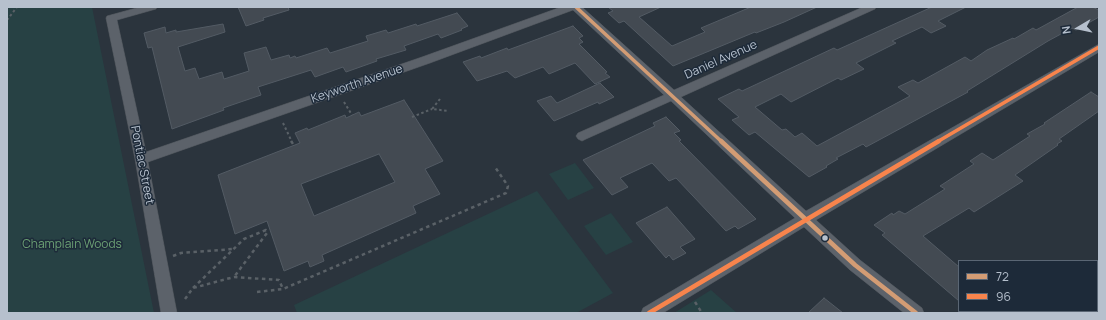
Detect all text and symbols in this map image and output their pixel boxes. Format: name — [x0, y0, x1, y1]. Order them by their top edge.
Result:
north arrow — [1058, 8, 1098, 48]
text: N — [1058, 25, 1074, 35]
street label: Daniel Avenue — [682, 38, 760, 82]
street label: Keyworth Avenue — [309, 62, 405, 106]
street label: Pontiac Street — [127, 124, 157, 206]
unlabelled marker — [820, 233, 830, 243]
park label: Champlain Woods — [22, 238, 122, 252]
legend — [958, 260, 1098, 312]
text: 72 — [996, 268, 1009, 285]
text: 96 — [996, 288, 1011, 305]

